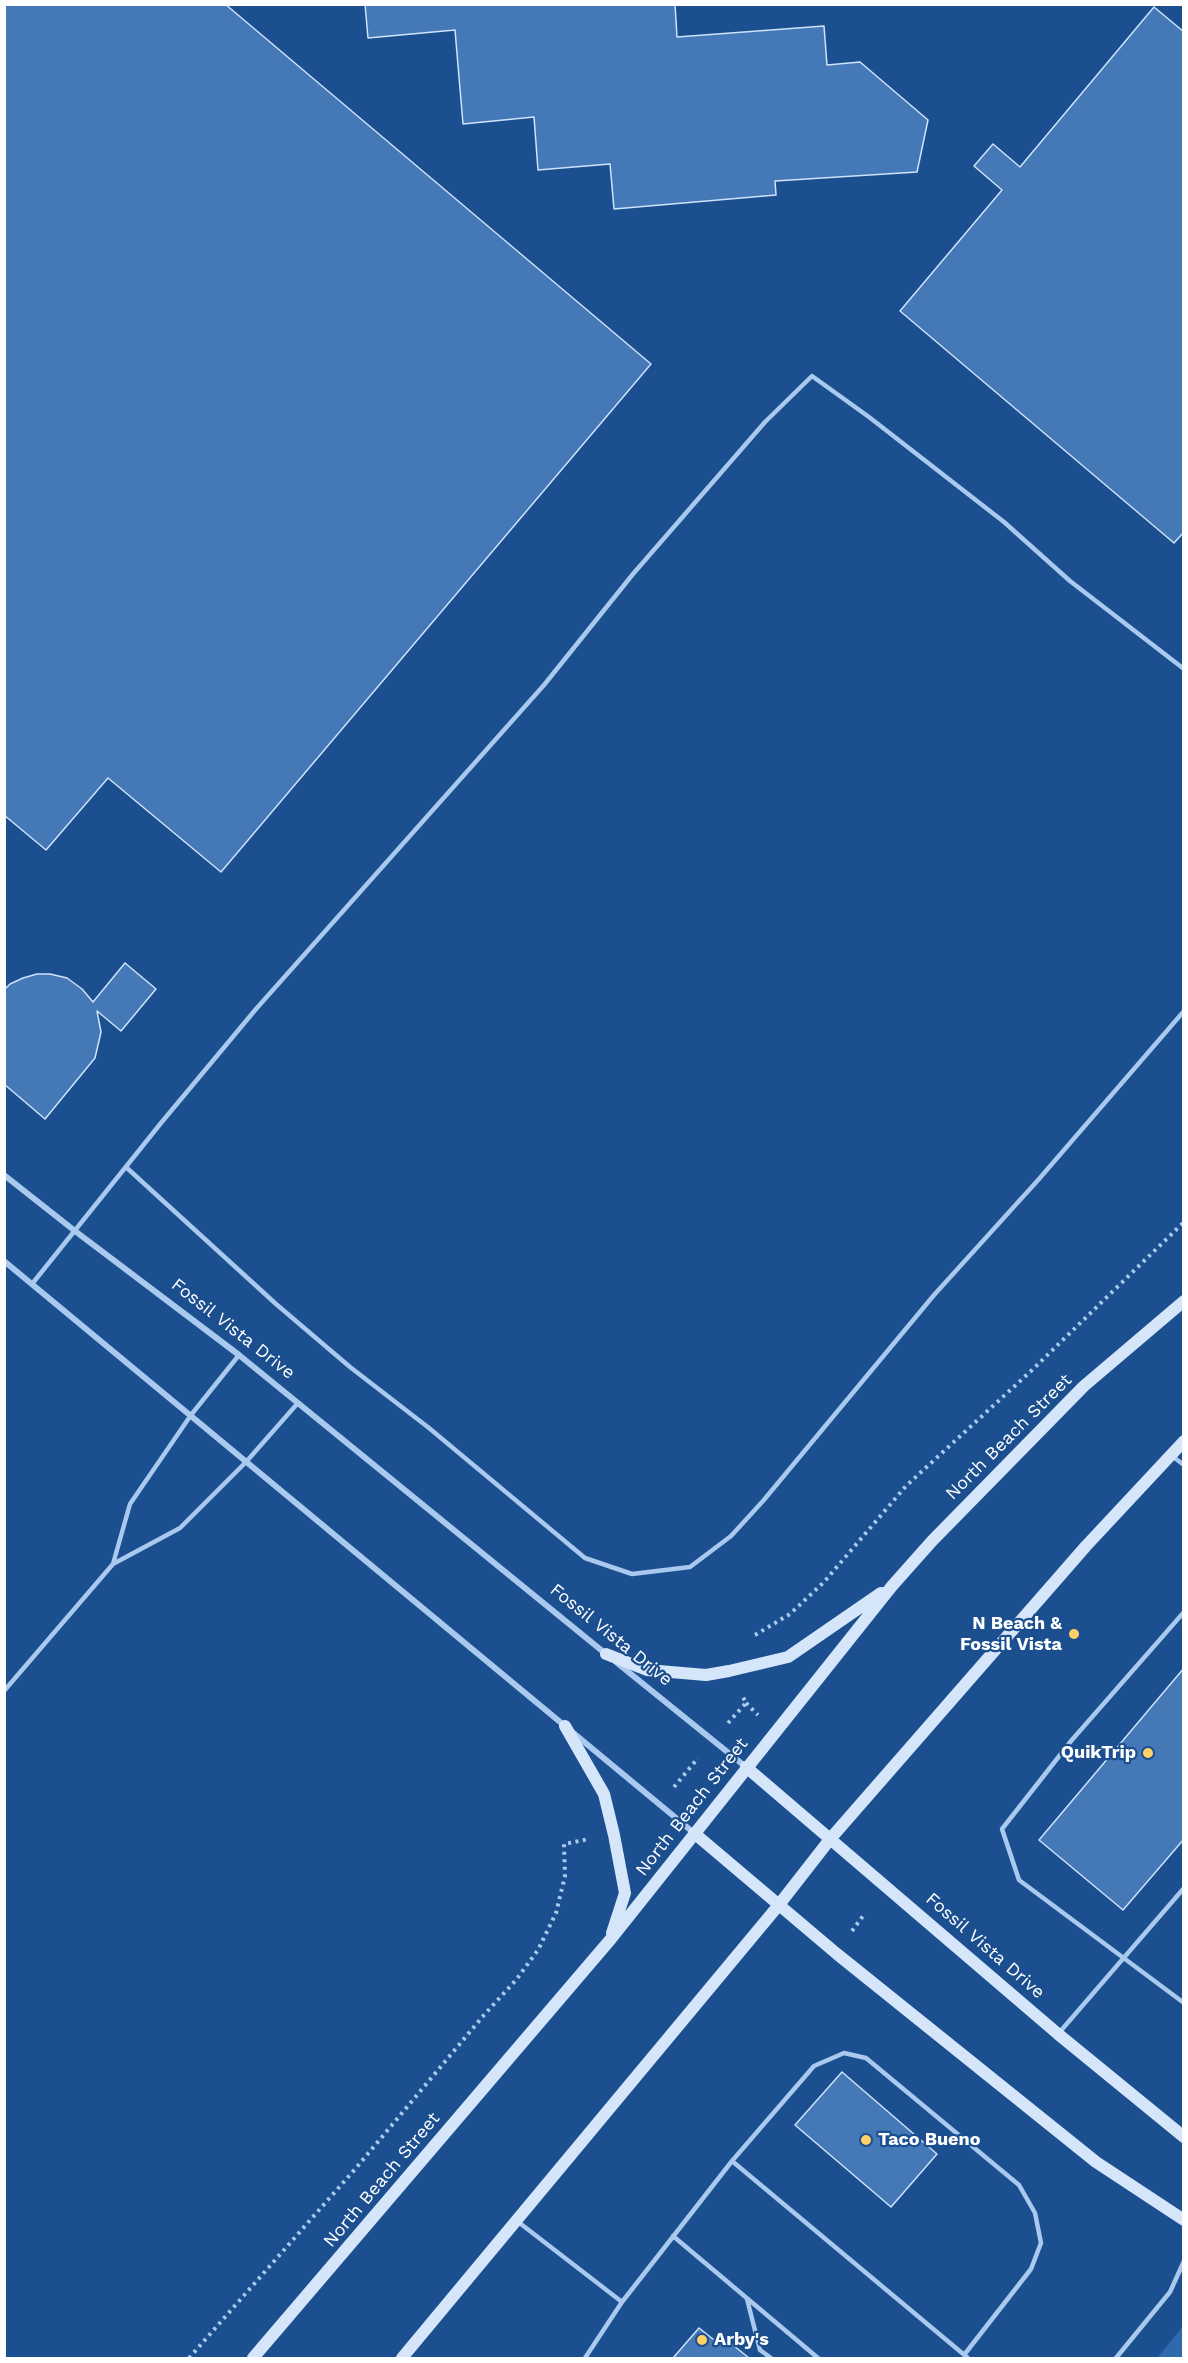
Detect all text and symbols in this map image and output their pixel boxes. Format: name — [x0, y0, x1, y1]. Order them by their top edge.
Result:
street label: Fossil Vista Drive — [167, 1274, 299, 1384]
street label: North Beach Street — [941, 1369, 1077, 1505]
street label: Fossil Vista Drive — [546, 1579, 676, 1691]
place label: N Beach & Fossil Vista — [960, 1613, 1062, 1656]
marker: N Beach & Fossil Vista — [1067, 1627, 1081, 1641]
street label: North Beach Street — [631, 1734, 753, 1880]
place label: QuikTrip — [1061, 1742, 1136, 1764]
marker: QuikTrip — [1141, 1746, 1155, 1760]
street label: Fossil Vista Drive — [921, 1888, 1049, 2004]
street label: North Beach Street — [319, 2108, 445, 2252]
place label: Taco Bueno — [878, 2129, 980, 2151]
marker: Taco Bueno — [859, 2133, 873, 2147]
place label: Arby's — [714, 2329, 769, 2351]
marker: Arby's — [695, 2333, 709, 2347]

